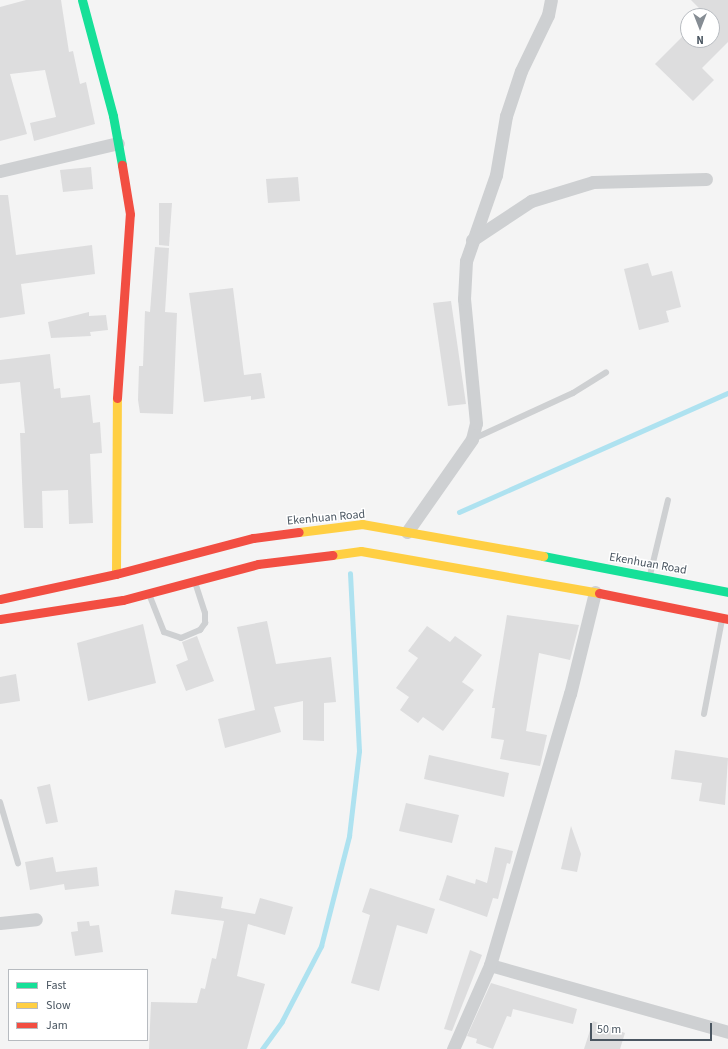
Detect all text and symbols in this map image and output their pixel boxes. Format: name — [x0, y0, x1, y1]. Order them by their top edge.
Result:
north arrow — [680, 8, 720, 48]
text: N — [696, 32, 704, 47]
street label: Ekenhuan Road — [286, 507, 366, 529]
street label: Ekenhuan Road — [608, 550, 688, 578]
legend — [8, 969, 148, 1041]
text: Fast — [46, 977, 66, 994]
text: Slow — [46, 997, 71, 1014]
scale bar — [592, 1015, 714, 1041]
text: Jam — [46, 1017, 68, 1034]
text: 50 m — [597, 1021, 621, 1038]

